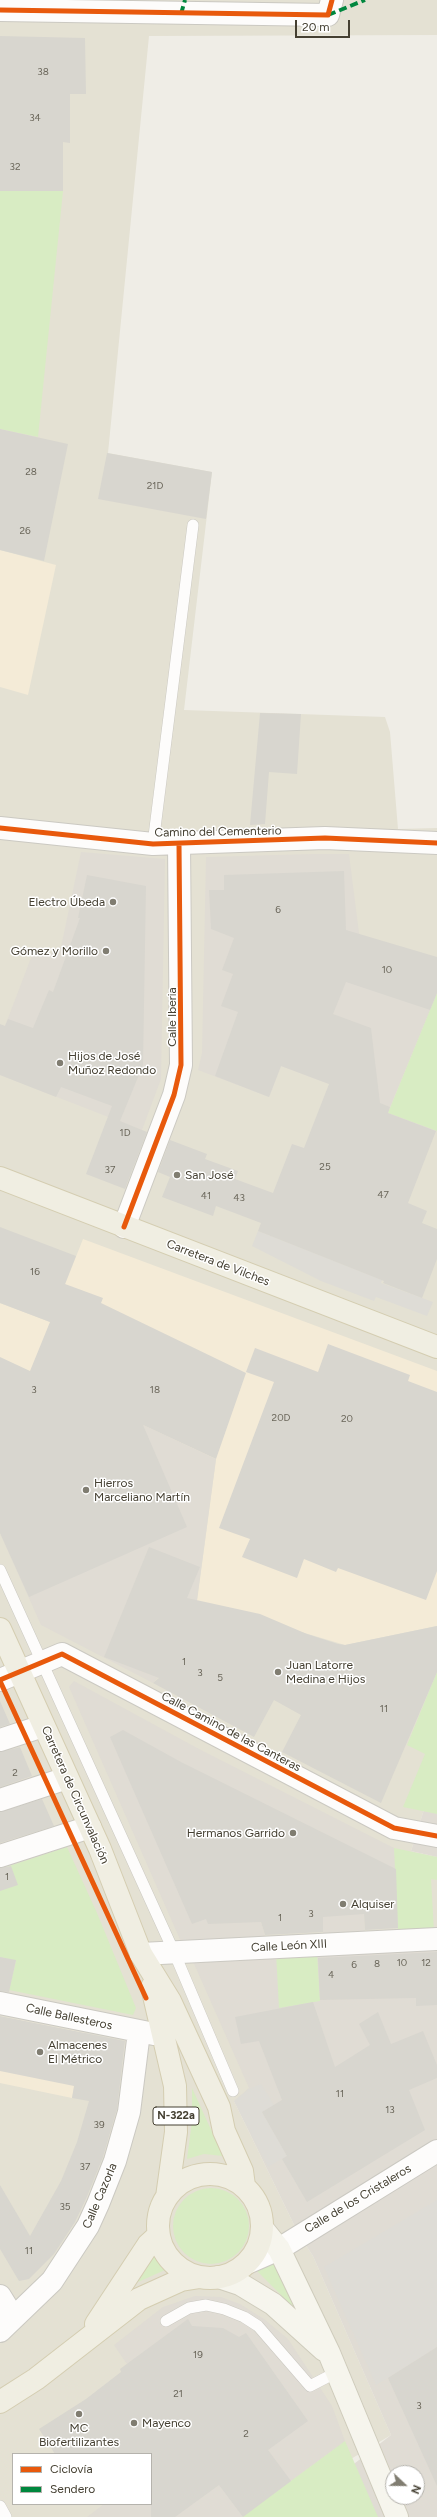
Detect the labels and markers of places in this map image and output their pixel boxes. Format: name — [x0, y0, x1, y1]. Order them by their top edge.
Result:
place label: Electro Úbeda — [28, 895, 105, 909]
marker: Electro Úbeda — [108, 897, 118, 907]
place label: Gómez y Morillo — [11, 944, 98, 958]
marker: Gómez y Morillo — [101, 946, 111, 956]
place label: Hijos de José Muñoz Redondo — [68, 1049, 156, 1077]
marker: Hijos de José Muñoz Redondo — [55, 1058, 65, 1068]
place label: San José — [185, 1168, 233, 1182]
marker: San José — [172, 1170, 182, 1180]
place label: Hierros Marceliano Martín — [94, 1476, 190, 1504]
marker: Hierros Marceliano Martín — [81, 1485, 91, 1495]
place label: Juan Latorre Medina e Hijos — [286, 1658, 365, 1686]
marker: Juan Latorre Medina e Hijos — [273, 1667, 283, 1677]
place label: Hermanos Garrido — [187, 1826, 285, 1840]
marker: Hermanos Garrido — [288, 1828, 298, 1838]
place label: Alquiser — [351, 1897, 394, 1911]
marker: Alquiser — [338, 1899, 348, 1909]
place label: Almacenes El Métrico — [48, 2038, 107, 2066]
marker: Almacenes El Métrico — [35, 2047, 45, 2057]
marker: MC Biofertilizantes — [74, 2409, 84, 2419]
place label: Mayenco — [142, 2416, 191, 2430]
marker: Mayenco — [129, 2418, 139, 2428]
place label: MC Biofertilizantes — [39, 2421, 119, 2449]

